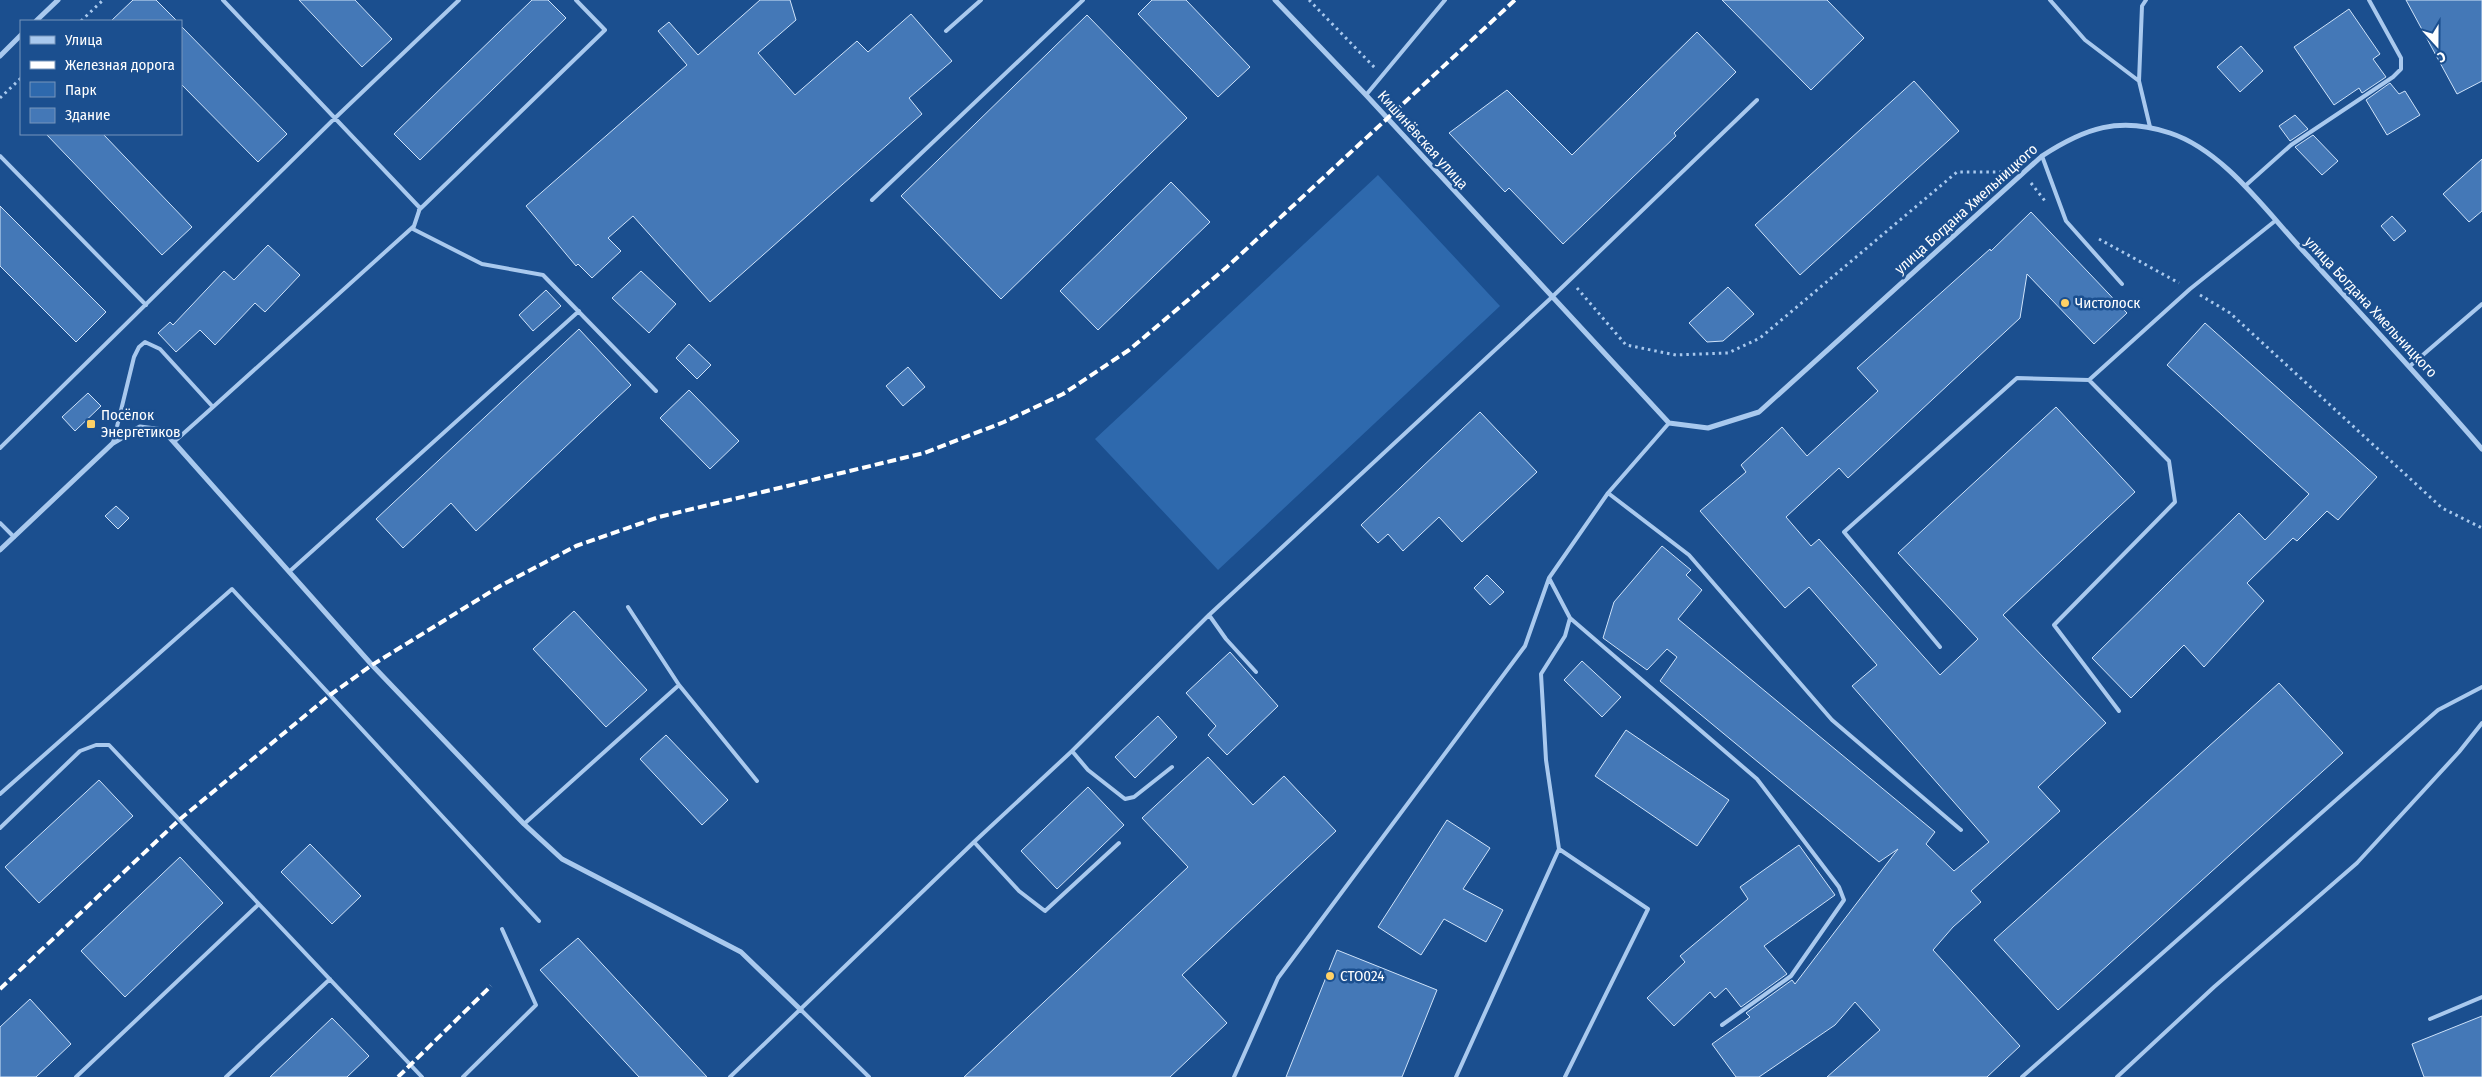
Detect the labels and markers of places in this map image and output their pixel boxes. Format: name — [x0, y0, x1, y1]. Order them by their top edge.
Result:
place label: Чистолоск — [2075, 294, 2140, 312]
marker: Чистолоск — [2059, 297, 2071, 309]
place label: Посёлок Энергетиков — [101, 406, 181, 441]
marker: Посёлок Энергетиков — [85, 418, 97, 430]
place label: СТО024 — [1340, 967, 1385, 985]
marker: СТО024 — [1324, 970, 1336, 982]

